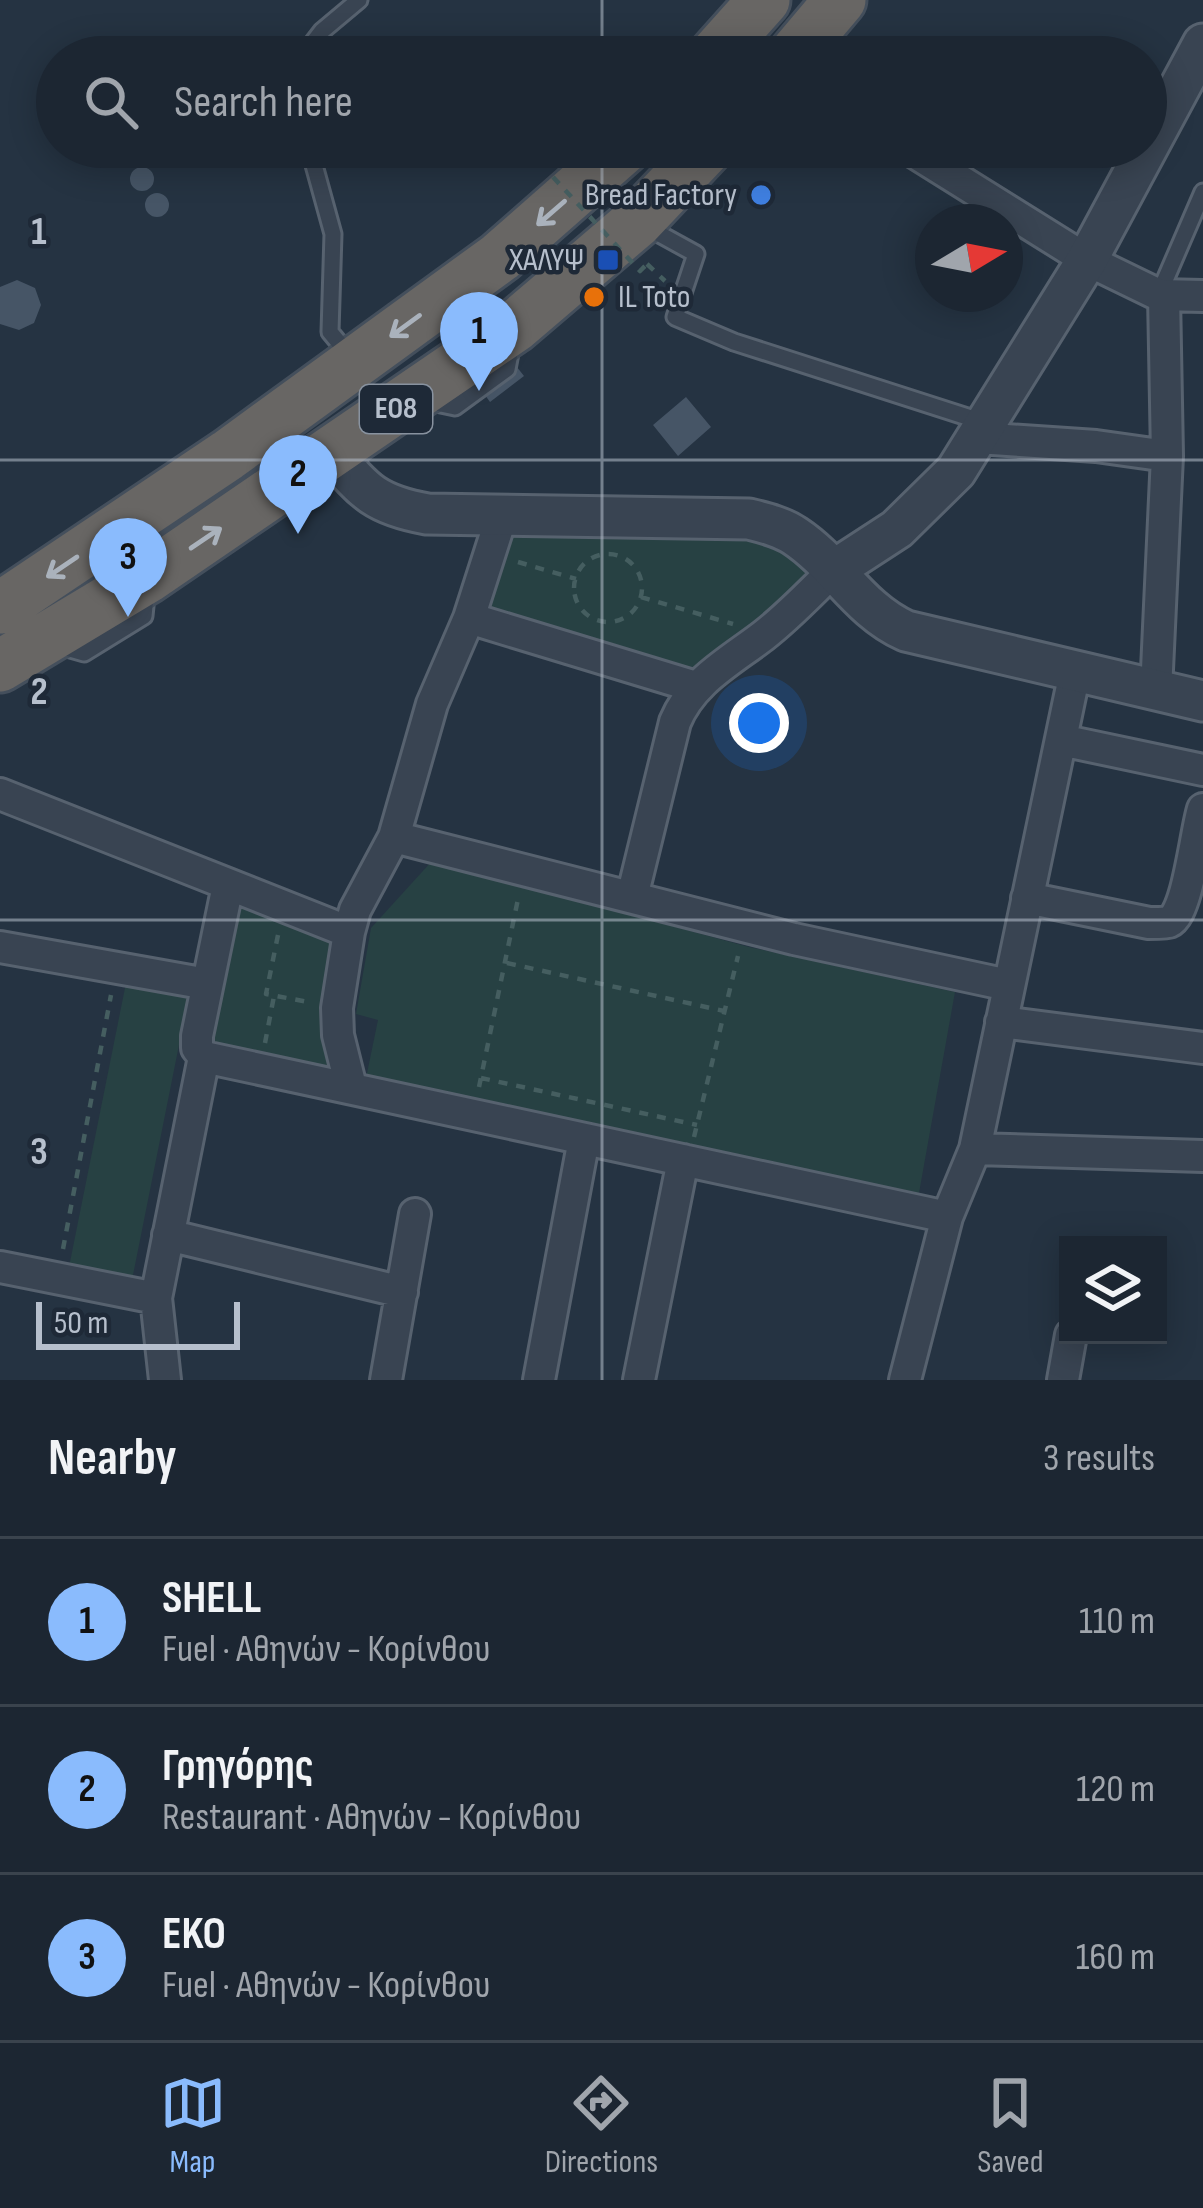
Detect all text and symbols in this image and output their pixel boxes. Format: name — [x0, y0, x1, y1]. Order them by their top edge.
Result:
search box — [36, 36, 1167, 168]
icon: search — [78, 69, 144, 135]
text: Search here — [174, 75, 353, 130]
place label: Bread Factory — [585, 175, 737, 215]
marker: Bread Factory — [748, 182, 774, 208]
one-way arrow — [536, 199, 567, 226]
north arrow — [915, 204, 1023, 312]
text: 1 — [31, 209, 47, 256]
place label: ΧΑΛΥΨ — [508, 240, 584, 280]
marker: ΧΑΛΥΨ — [595, 247, 621, 273]
place label: IL Toto — [618, 277, 691, 317]
marker: IL Toto — [581, 284, 607, 310]
pin: 1 — [440, 292, 518, 391]
one-way arrow — [389, 312, 422, 338]
road number: ΕΟ8 — [360, 385, 432, 433]
pin: 2 — [259, 435, 337, 534]
pin: 3 — [89, 518, 167, 617]
one-way arrow — [189, 525, 223, 550]
one-way arrow — [45, 554, 79, 579]
text: 2 — [30, 669, 48, 716]
your location — [729, 693, 789, 753]
text: 3 — [30, 1129, 48, 1176]
map controls — [1059, 1236, 1167, 1344]
button: layers — [1059, 1236, 1167, 1344]
scale bar — [36, 1296, 240, 1349]
text: 50 m — [54, 1303, 108, 1343]
text: Nearby — [48, 1428, 177, 1489]
text: 3 results — [1043, 1435, 1155, 1482]
text: SHELL — [162, 1571, 261, 1626]
text: 1 — [79, 1598, 95, 1645]
text: 110 m — [1079, 1598, 1155, 1645]
text: Fuel · Αθηνών - Κορίνθου — [162, 1626, 491, 1673]
text: Γρηγόρης — [162, 1739, 313, 1794]
text: 2 — [78, 1766, 96, 1813]
text: 120 m — [1076, 1766, 1155, 1813]
text: Restaurant · Αθηνών - Κορίνθου — [162, 1794, 581, 1841]
text: EKO — [162, 1907, 226, 1962]
text: 3 — [78, 1934, 96, 1981]
text: 160 m — [1076, 1934, 1155, 1981]
text: Fuel · Αθηνών - Κορίνθου — [162, 1962, 491, 2009]
tab: Map — [160, 2070, 226, 2182]
tab: Directions — [545, 2070, 658, 2182]
tab: Saved — [977, 2070, 1043, 2182]

